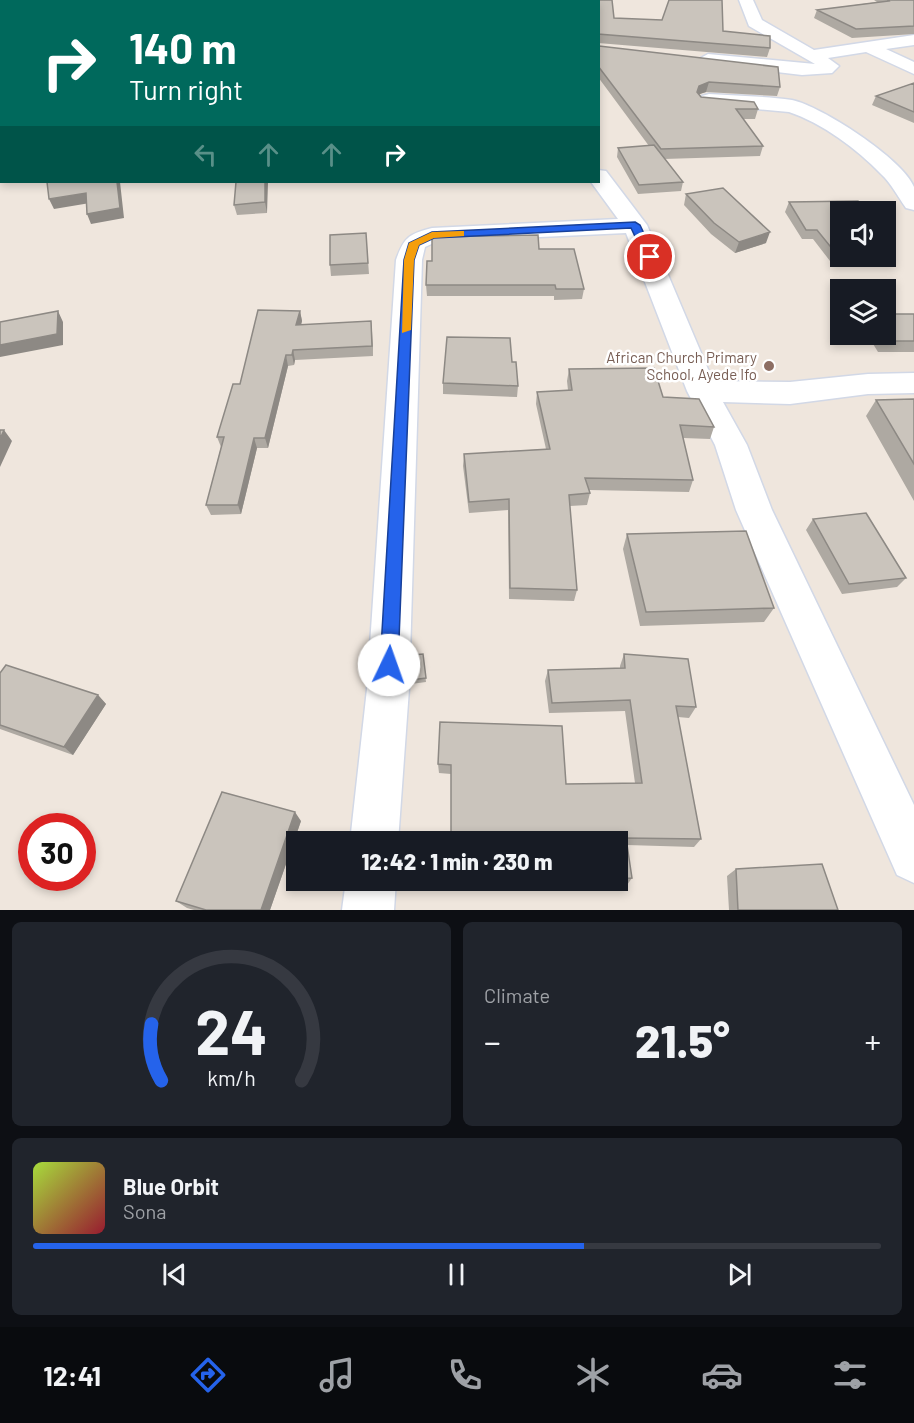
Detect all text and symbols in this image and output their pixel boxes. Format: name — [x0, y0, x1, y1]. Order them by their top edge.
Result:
text: 140 m — [129, 22, 237, 72]
icon: right — [30, 24, 108, 102]
text: Turn right — [129, 73, 243, 105]
icon: left — [189, 138, 222, 171]
icon: ahead — [252, 138, 285, 171]
icon: ahead — [315, 138, 348, 171]
icon: right — [378, 138, 411, 171]
map controls — [830, 201, 896, 345]
button: sound — [830, 201, 896, 267]
pin — [624, 231, 675, 282]
icon: arrive — [633, 240, 666, 273]
button: layers — [830, 279, 896, 345]
place label: African Church Primary School, Ayede Ifo — [606, 348, 757, 383]
marker: African Church Primary School, Ayede Ifo — [762, 359, 776, 373]
position arrow — [357, 633, 421, 697]
speed limit sign: 30 — [18, 813, 96, 891]
text: 12:42 · 1 min · 230 m — [361, 848, 553, 874]
text: Climate — [484, 983, 550, 1007]
text: 24 — [195, 993, 268, 1067]
text: 21.5° — [635, 1013, 730, 1067]
text: − — [484, 1021, 501, 1061]
text: + — [865, 1021, 881, 1061]
text: km/h — [207, 1065, 256, 1090]
text: Blue Orbit — [123, 1173, 219, 1199]
text: Sona — [123, 1199, 167, 1223]
icon: previous — [158, 1258, 191, 1291]
icon: pause — [440, 1258, 473, 1291]
icon: next — [723, 1258, 756, 1291]
icon: directions — [187, 1354, 229, 1396]
icon: music — [316, 1354, 358, 1396]
icon: phone — [444, 1354, 486, 1396]
icon: climate — [572, 1354, 614, 1396]
icon: car — [701, 1354, 743, 1396]
icon: filters — [829, 1354, 871, 1396]
text: 12:41 — [43, 1359, 101, 1391]

